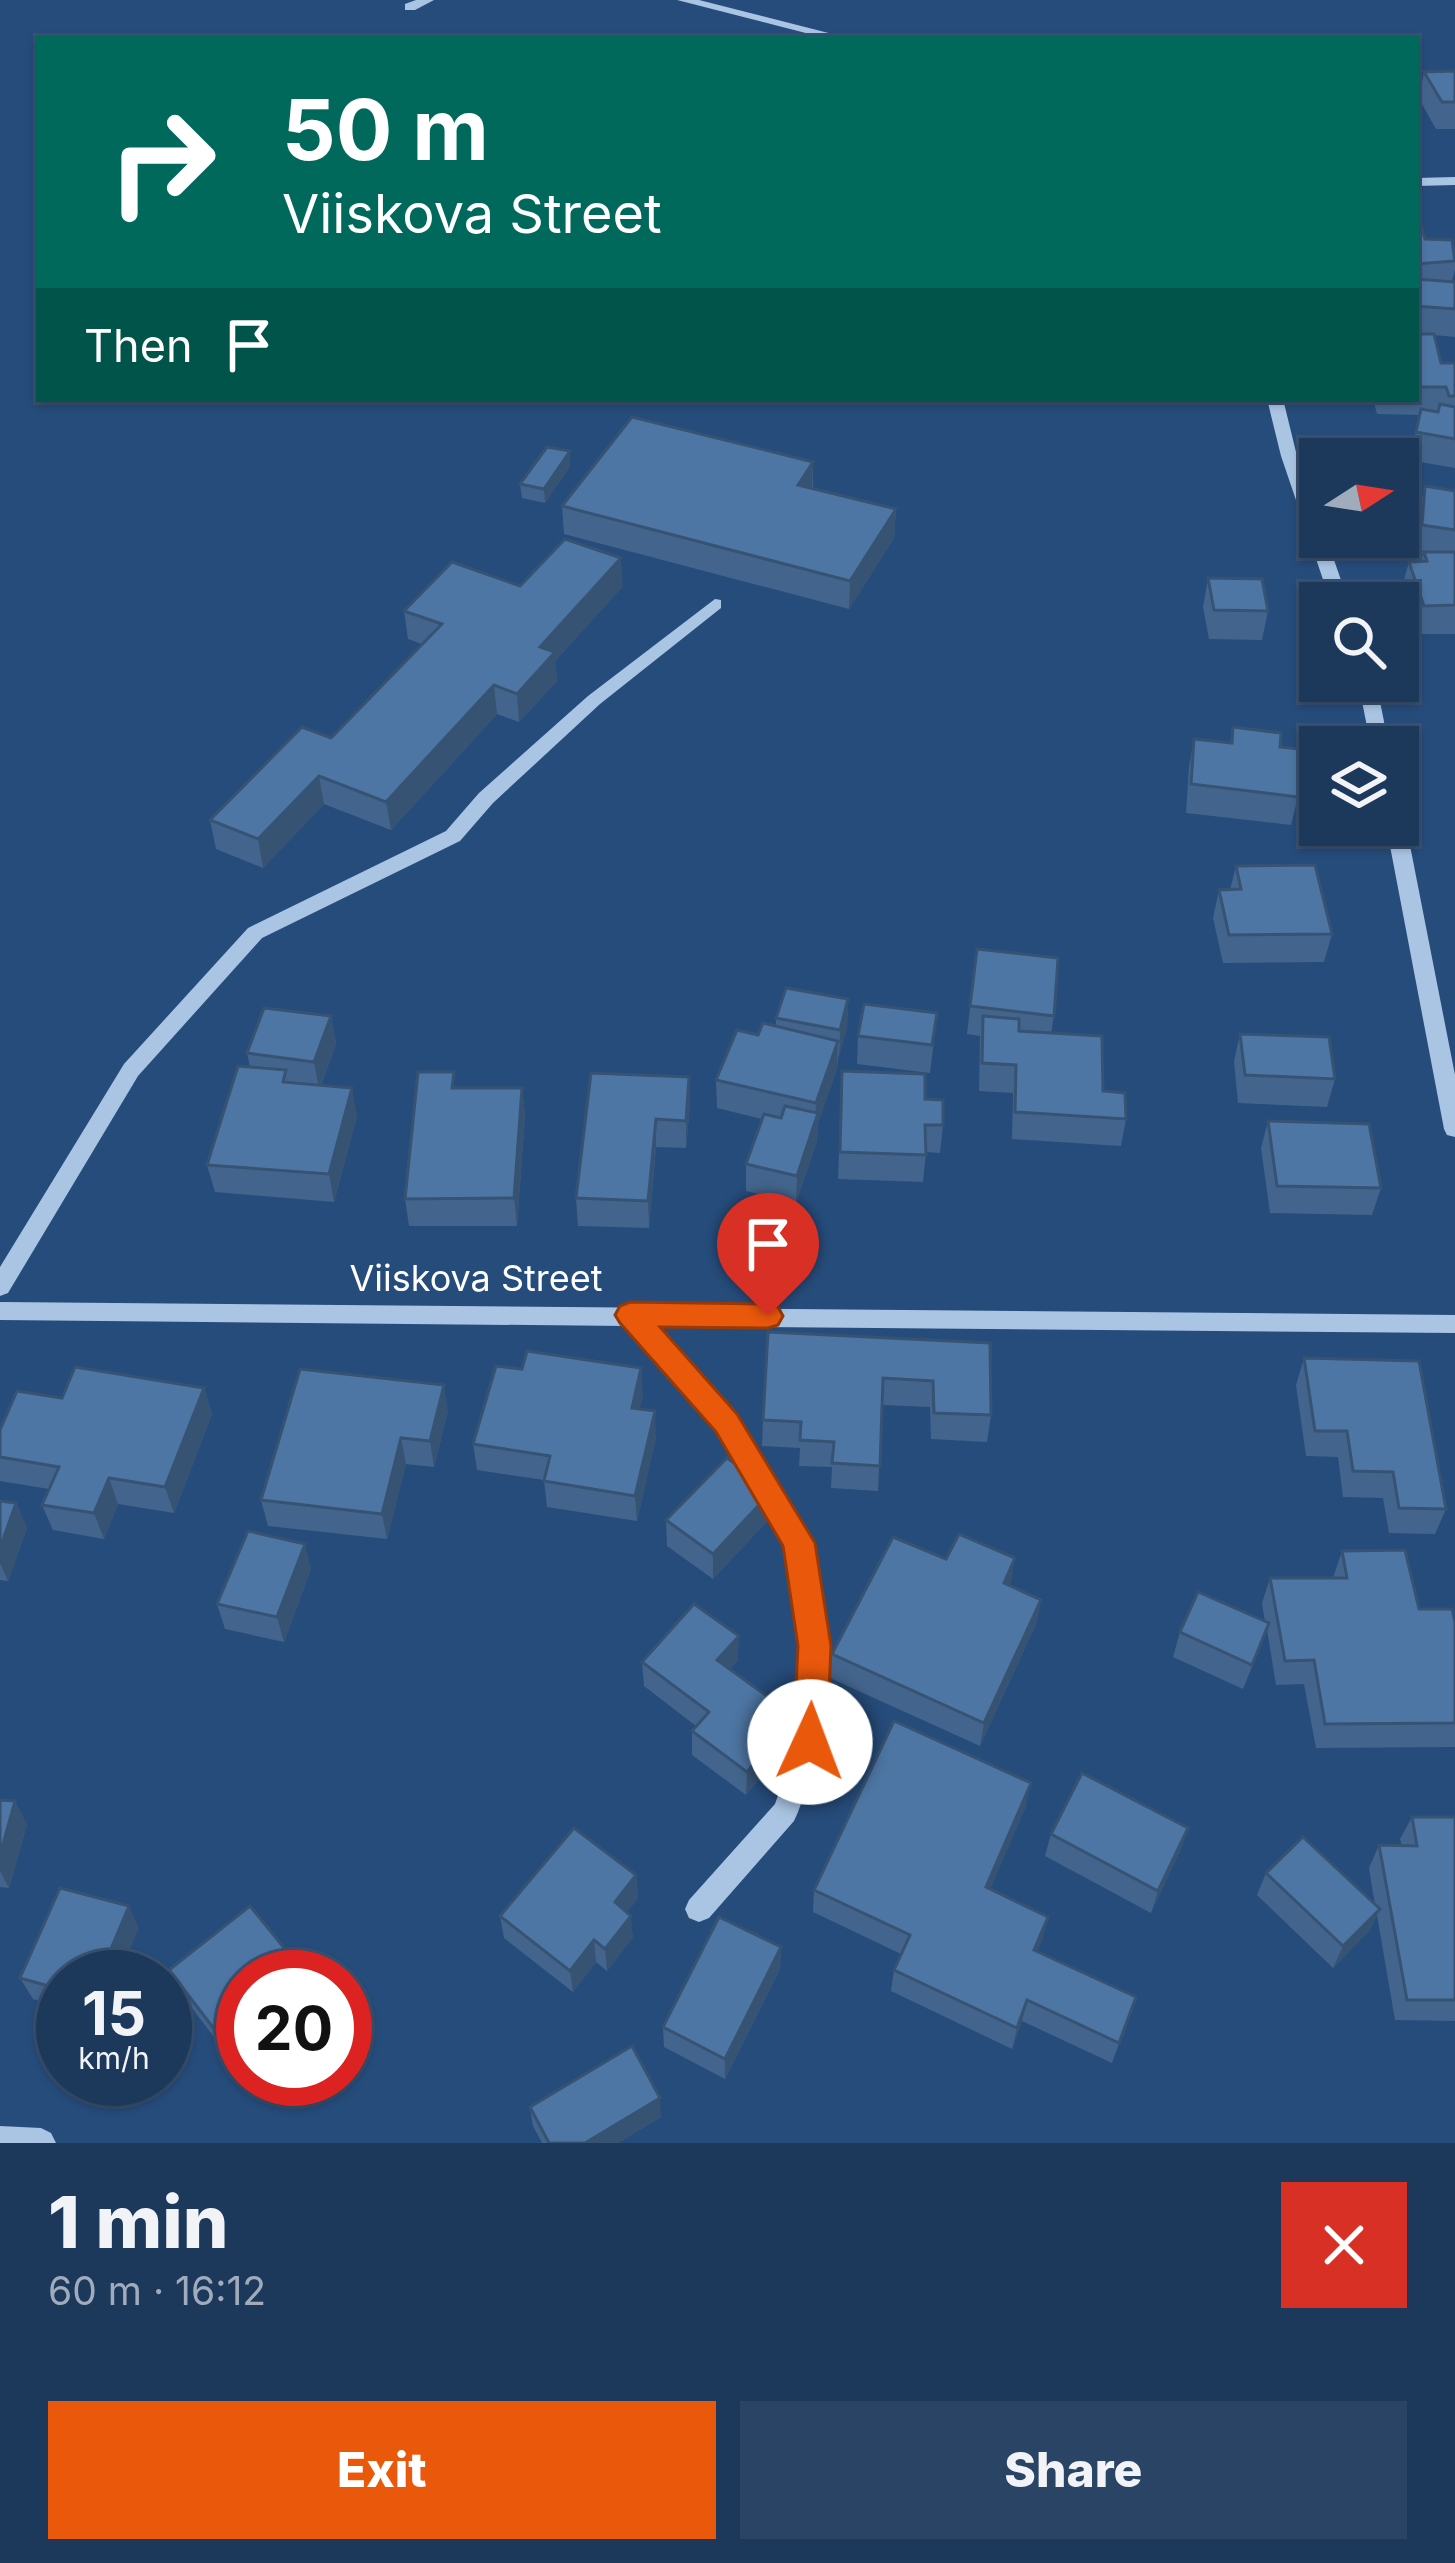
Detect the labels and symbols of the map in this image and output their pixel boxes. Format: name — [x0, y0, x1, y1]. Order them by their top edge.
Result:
north arrow — [1299, 438, 1419, 558]
pin — [717, 1193, 819, 1316]
street label: Viiskova Street — [349, 1256, 603, 1300]
position arrow — [747, 1679, 873, 1805]
speed limit sign: 20 — [216, 1950, 372, 2106]

